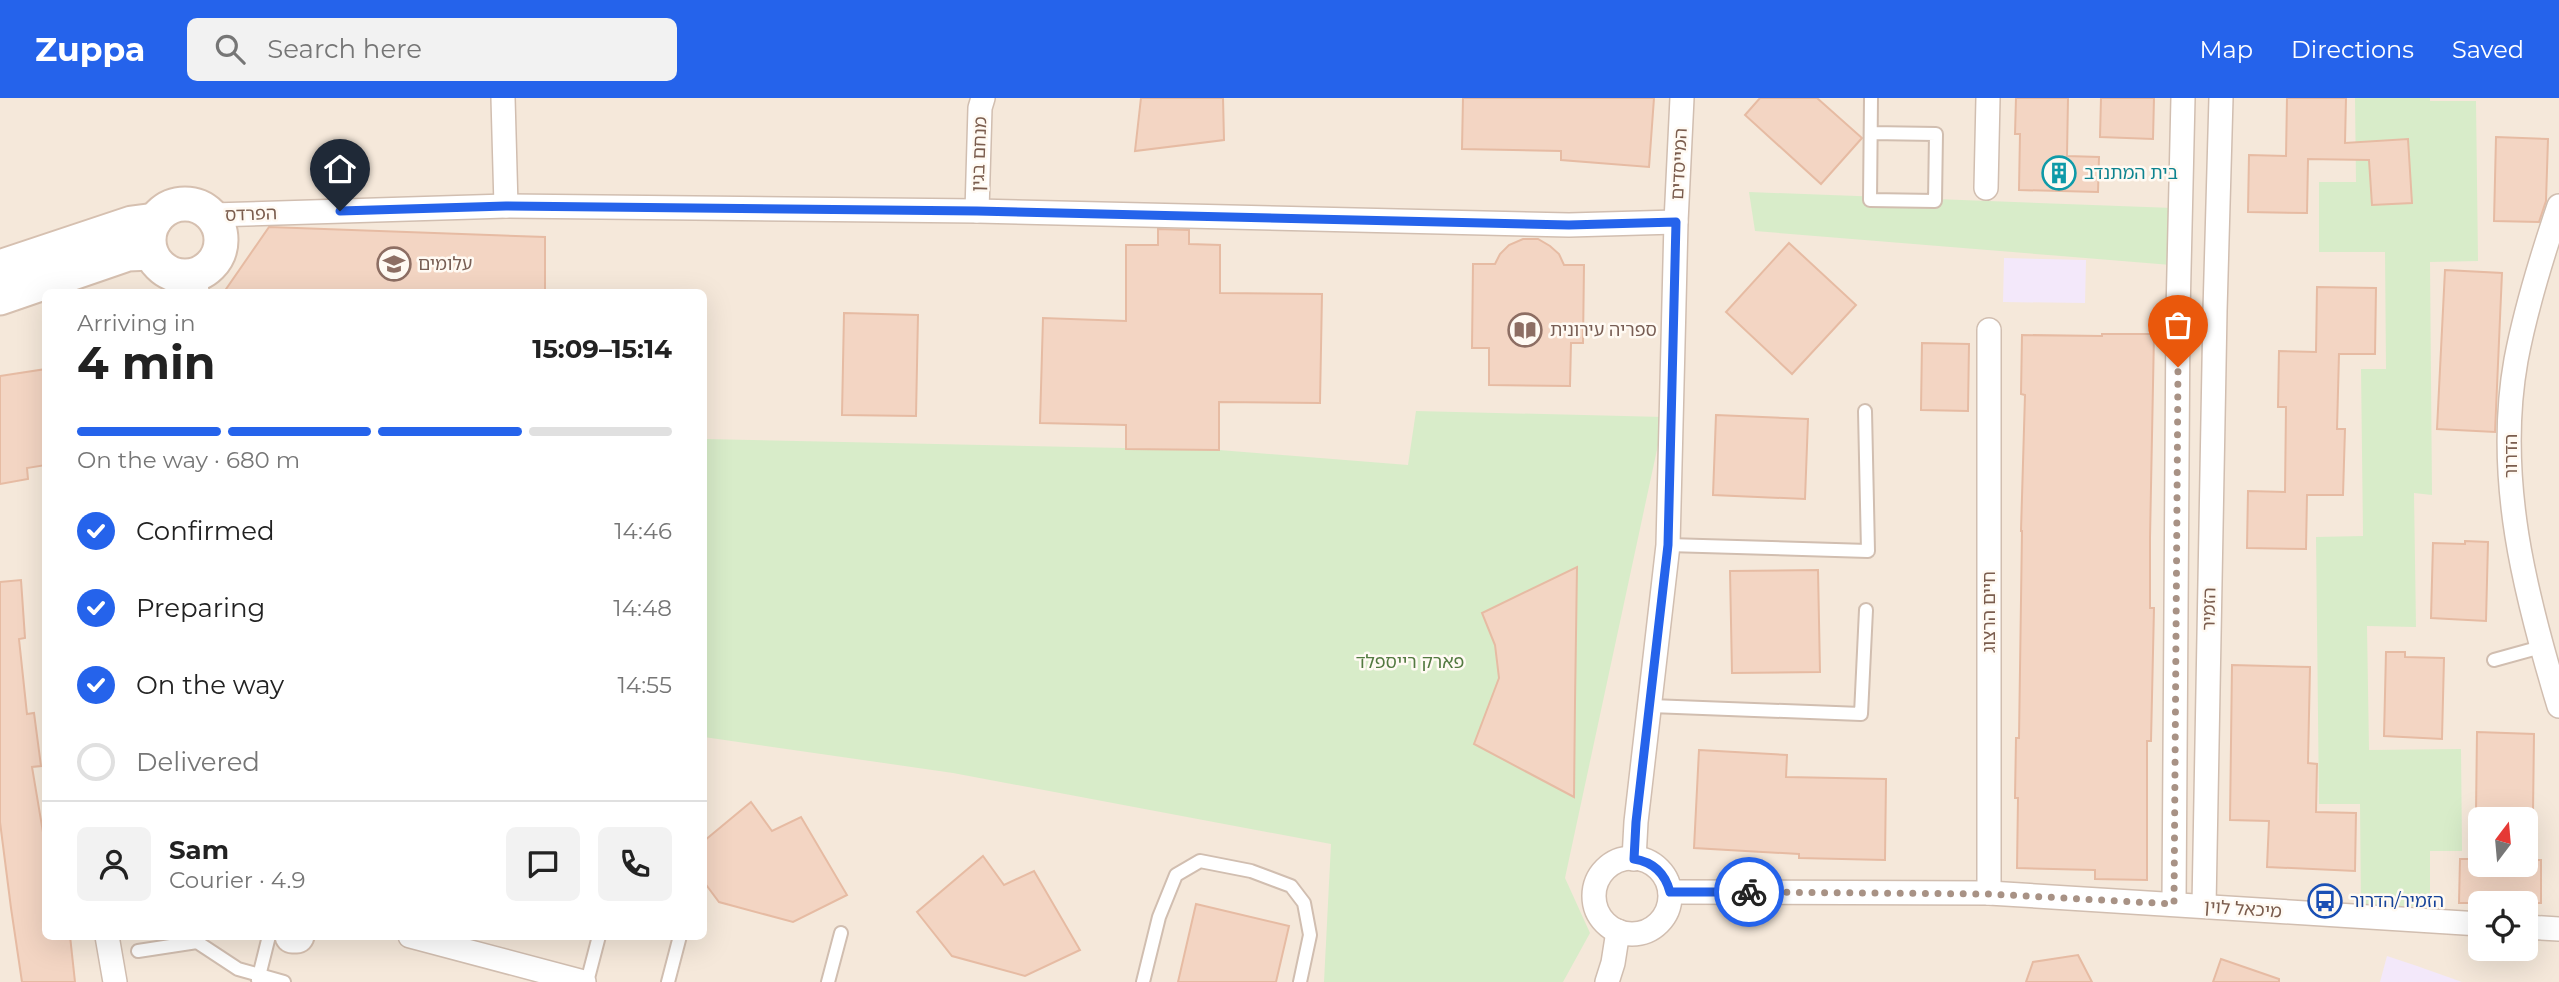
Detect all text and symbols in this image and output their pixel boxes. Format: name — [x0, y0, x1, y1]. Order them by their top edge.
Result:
search box — [187, 18, 677, 81]
text: Zuppa — [35, 29, 145, 69]
icon: search — [211, 30, 249, 68]
text: Search here — [267, 33, 422, 65]
text: Map — [2200, 35, 2253, 64]
text: Directions — [2291, 35, 2414, 64]
text: Saved — [2452, 35, 2524, 64]
street label: מנחם בגין — [967, 116, 991, 192]
street label: המייסדים — [1666, 127, 1692, 201]
pin — [310, 139, 370, 211]
icon: home — [321, 150, 359, 188]
building icon: בית המתנדב — [2040, 154, 2078, 192]
place label: בית המתנדב — [2084, 162, 2178, 184]
street label: הפרדס — [224, 202, 278, 226]
school or university icon: עלומים — [375, 245, 413, 283]
place label: עלומים — [418, 253, 472, 275]
pin — [2148, 295, 2208, 367]
icon: bag — [2159, 306, 2197, 344]
text: Arriving in — [77, 309, 196, 337]
library icon: ספריה עירונית — [1506, 311, 1544, 349]
place label: ספריה עירונית — [1550, 319, 1657, 341]
text: 15:09–15:14 — [532, 333, 672, 365]
text: 4 min — [77, 334, 216, 391]
street label: הדרור — [2500, 434, 2522, 478]
text: On the way · 680 m — [77, 446, 300, 474]
icon: check — [77, 512, 115, 550]
text: Confirmed — [136, 515, 275, 547]
text: 14:46 — [614, 517, 672, 545]
street label: חיים הרצוג — [1978, 571, 2000, 653]
street label: הזמיר — [2198, 587, 2220, 631]
icon: check — [77, 589, 115, 627]
text: Preparing — [136, 592, 265, 624]
text: 14:48 — [613, 594, 672, 622]
park label: פארק רייספלד — [1356, 651, 1464, 673]
icon: check — [77, 666, 115, 704]
text: On the way — [136, 669, 284, 701]
text: 14:55 — [618, 671, 672, 699]
text: Delivered — [136, 746, 260, 778]
north arrow — [2468, 807, 2538, 877]
map controls — [2468, 807, 2538, 961]
button: person — [77, 827, 151, 901]
button: chat — [506, 827, 580, 901]
button: phone — [598, 827, 672, 901]
text: Sam — [169, 834, 229, 866]
courier — [1714, 857, 1784, 927]
text: Courier · 4.9 — [169, 866, 305, 894]
icon: bike — [1730, 873, 1768, 911]
bus stop icon: הזמיר/הדרור — [2306, 882, 2344, 920]
place label: הזמיר/הדרור — [2350, 890, 2444, 912]
button: locate — [2468, 891, 2538, 961]
street label: מיכאל לוין — [2203, 895, 2283, 923]

